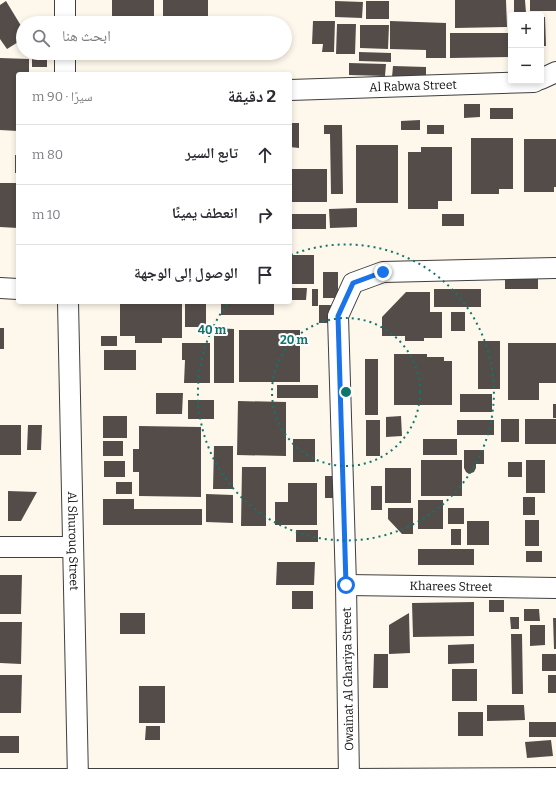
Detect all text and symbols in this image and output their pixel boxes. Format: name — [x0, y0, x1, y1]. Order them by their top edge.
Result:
map controls — [508, 12, 544, 84]
button: + — [508, 12, 544, 48]
search box — [16, 16, 292, 60]
icon: search — [30, 27, 52, 49]
text: ابحث هنا — [62, 27, 111, 45]
button: − — [508, 48, 544, 84]
street label: Al Rabwa Street — [369, 78, 458, 94]
text: 2 دقيقة — [228, 86, 276, 107]
text: سيرًا · 90 m — [32, 89, 93, 104]
text: تابع السير — [185, 144, 238, 162]
icon: ahead — [254, 144, 276, 166]
text: 80 m — [32, 147, 63, 162]
text: انعطف يمينًا — [172, 204, 238, 222]
icon: right — [254, 204, 276, 226]
text: 10 m — [32, 207, 61, 222]
route end — [374, 263, 392, 281]
text: الوصول إلى الوجهة — [134, 264, 238, 282]
icon: arrive — [254, 264, 276, 286]
text: 40 m — [198, 323, 227, 337]
text: 20 m — [280, 333, 309, 347]
centre of rings — [339, 385, 353, 399]
street label: Al Shurouq Street — [65, 491, 81, 591]
route start — [337, 576, 355, 594]
street label: Kharees Street — [409, 579, 493, 594]
street label: Owainat Al Ghariya Street — [340, 606, 356, 751]

